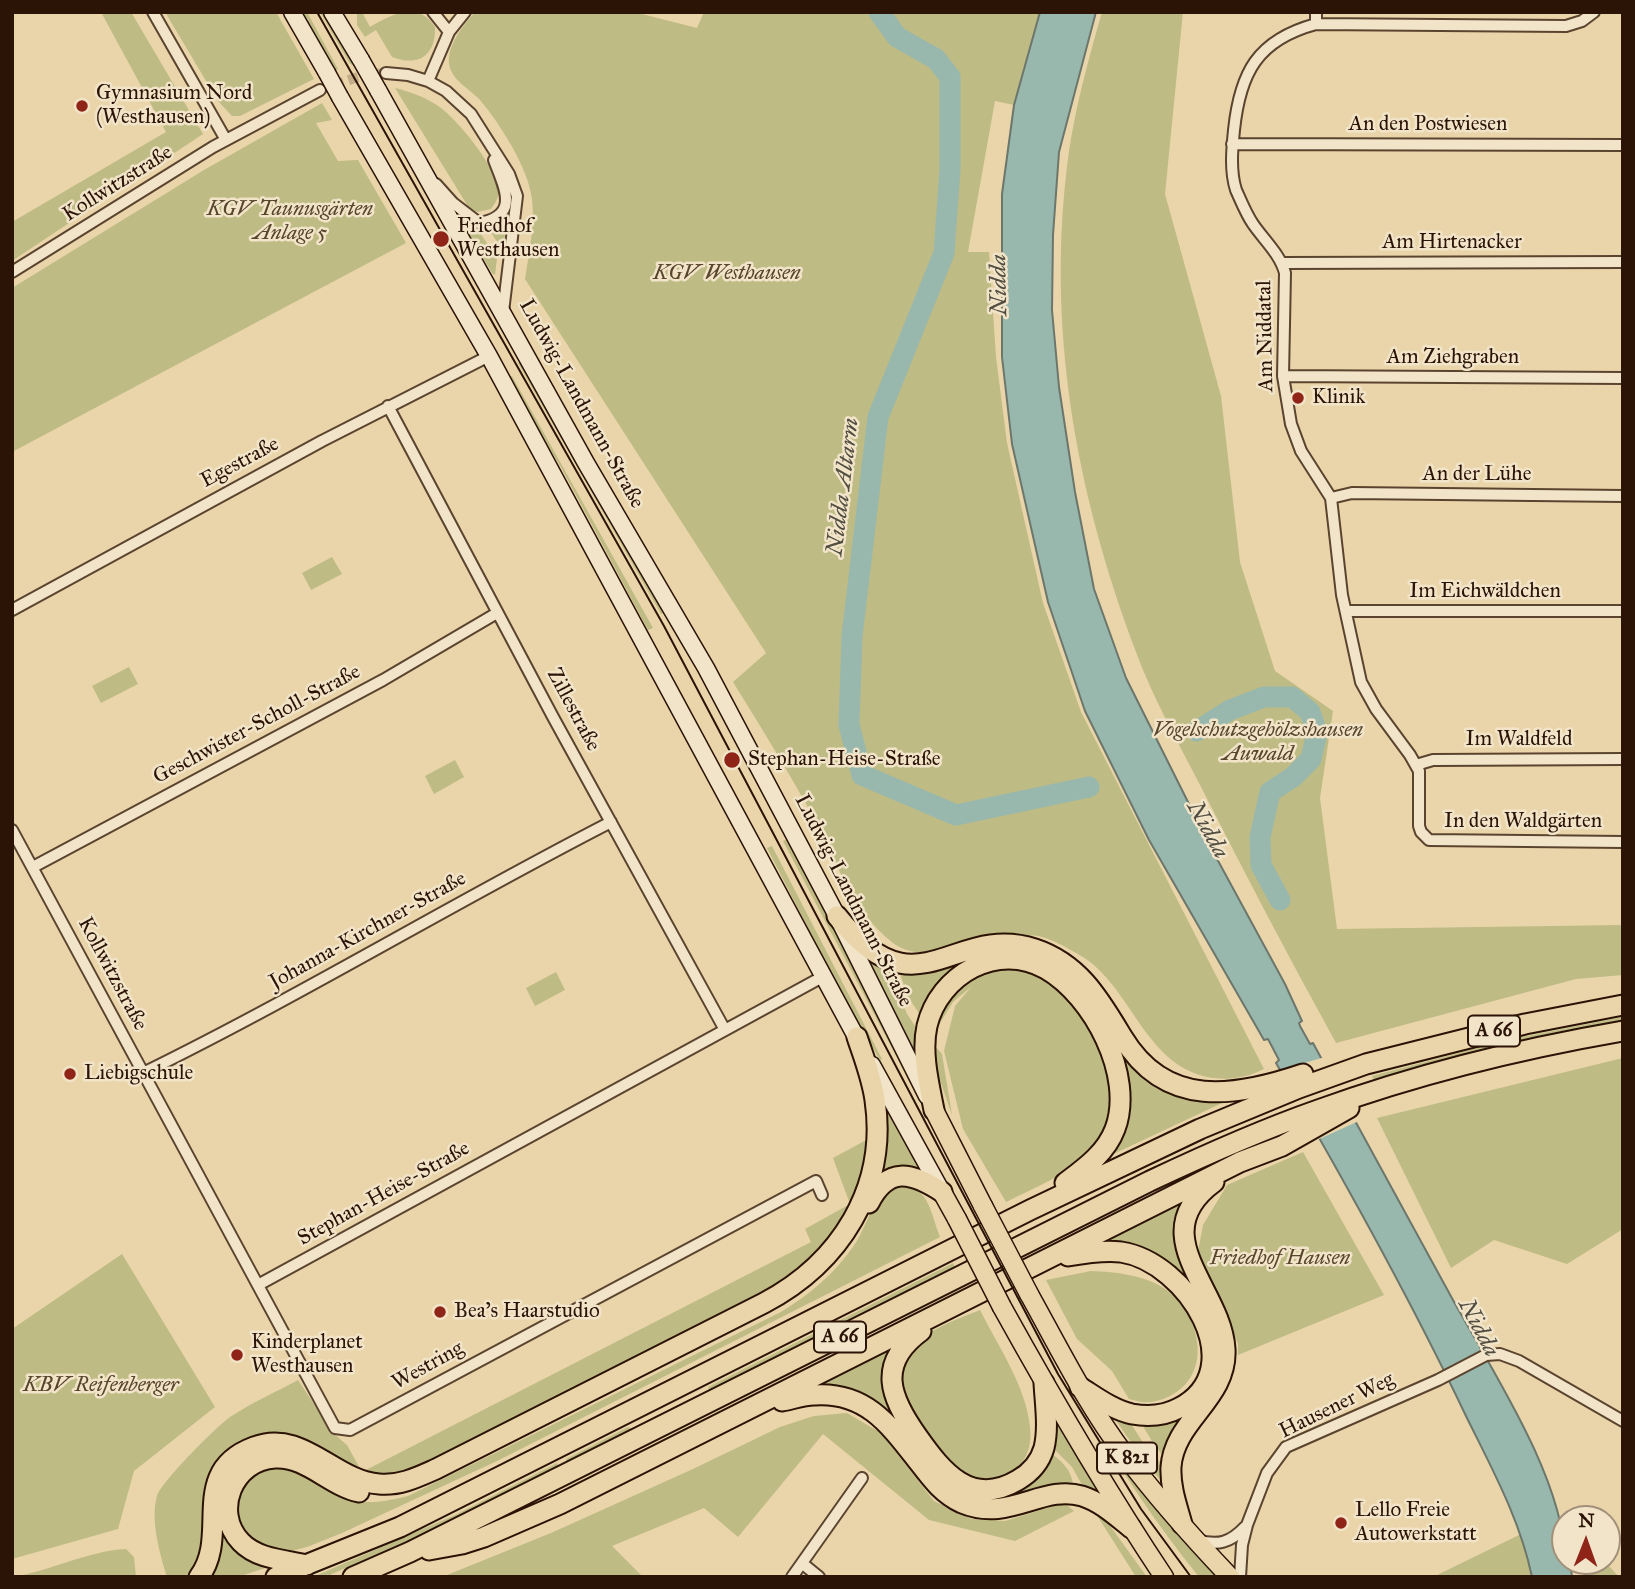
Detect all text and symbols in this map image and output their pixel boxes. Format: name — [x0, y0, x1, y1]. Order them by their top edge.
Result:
place label: Gymnasium Nord (Westhausen) — [96, 81, 252, 131]
marker: Gymnasium Nord (Westhausen) — [74, 98, 90, 114]
street label: An den Postwiesen — [1349, 112, 1507, 138]
street label: Kollwitzstraße — [59, 140, 177, 228]
park label: KGV Taunusgärten Anlage 5 — [207, 197, 373, 247]
place label: Friedhof Westhausen — [457, 214, 559, 264]
marker: Friedhof Westhausen — [431, 229, 451, 249]
street label: Am Hirtenacker — [1382, 230, 1522, 256]
water label: Nidda — [986, 254, 1014, 316]
park label: KGV Westhausen — [653, 261, 801, 287]
street label: Am Niddatal — [1252, 280, 1280, 392]
street label: Ludwig-Landmann-Straße — [513, 295, 649, 513]
street label: Am Ziehgraben — [1387, 345, 1519, 371]
place label: Klinik — [1312, 385, 1365, 411]
marker: Klinik — [1290, 390, 1306, 406]
water label: Nidda Altarm — [822, 416, 866, 558]
street label: Egestraße — [197, 432, 283, 494]
street label: An der Lühe — [1423, 462, 1531, 488]
street label: Im Eichwäldchen — [1409, 579, 1561, 605]
street label: Geschwister-Scholl-Straße — [149, 660, 365, 790]
street label: Zillestraße — [541, 664, 605, 756]
park label: Vogelschutzgehölzshausen Auwald — [1153, 718, 1363, 768]
street label: Im Waldfeld — [1466, 727, 1572, 753]
place label: Stephan-Heise-Straße — [748, 747, 941, 773]
marker: Stephan-Heise-Straße — [722, 750, 742, 770]
street label: Ludwig-Landmann-Straße — [788, 791, 918, 1011]
water label: Nidda — [1180, 796, 1234, 864]
street label: In den Waldgärten — [1444, 809, 1602, 835]
street label: Johanna-Kirchner-Straße — [265, 866, 471, 996]
street label: Kollwitzstraße — [72, 913, 152, 1035]
road number: A 66 — [1468, 1015, 1520, 1046]
place label: Liebigschule — [84, 1061, 193, 1087]
marker: Liebigschule — [62, 1066, 78, 1082]
street label: Stephan-Heise-Straße — [294, 1136, 474, 1252]
park label: Friedhof Hausen — [1210, 1246, 1350, 1272]
water label: Nidda — [1451, 1294, 1505, 1362]
place label: Bea's Haarstudio — [454, 1299, 600, 1325]
marker: Bea's Haarstudio — [432, 1304, 448, 1320]
road number: A 66 — [814, 1322, 866, 1352]
place label: Kinderplanet Westhausen — [251, 1330, 363, 1380]
street label: Westring — [388, 1336, 468, 1396]
marker: Kinderplanet Westhausen — [229, 1347, 245, 1363]
street label: Hausener Weg — [1275, 1367, 1399, 1445]
park label: KBV Reifenberger — [23, 1373, 179, 1399]
road number: K 821 — [1097, 1442, 1157, 1474]
place label: Lello Freie Autowerkstatt — [1355, 1498, 1477, 1548]
north arrow — [1551, 1505, 1621, 1575]
text: N — [1578, 1509, 1595, 1532]
marker: Lello Freie Autowerkstatt — [1333, 1515, 1349, 1531]

